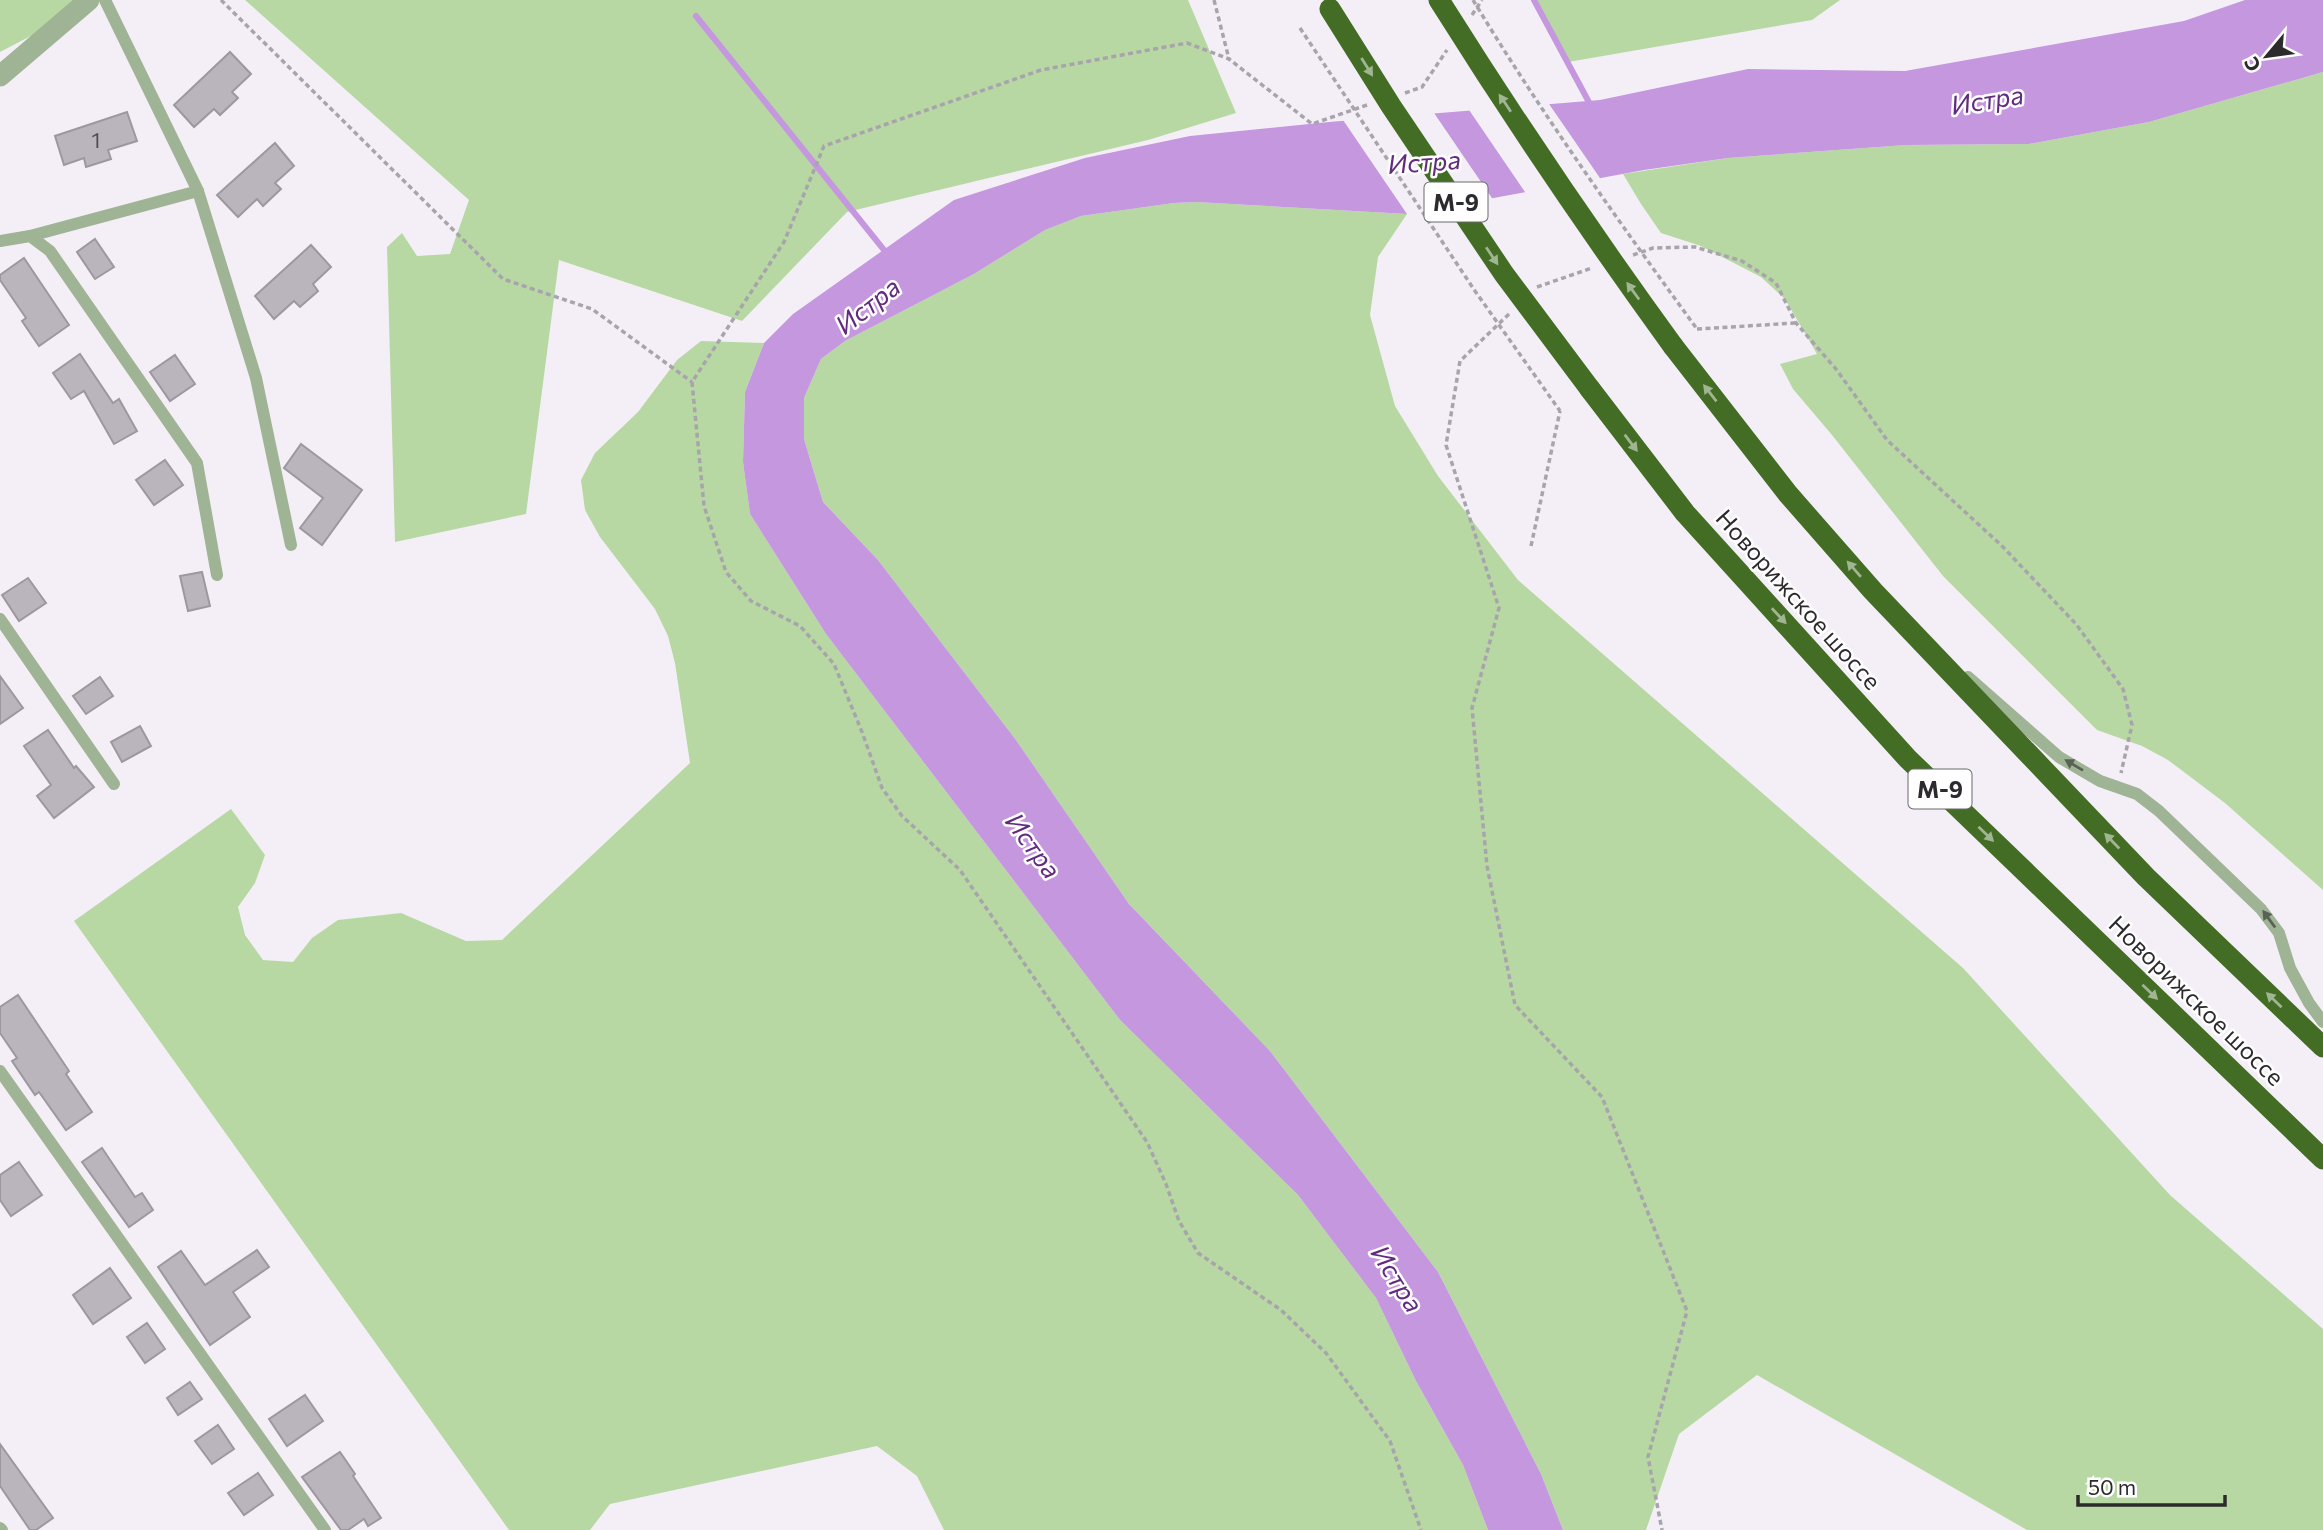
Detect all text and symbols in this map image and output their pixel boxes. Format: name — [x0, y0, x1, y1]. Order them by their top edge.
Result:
north arrow — [2232, 21, 2302, 91]
text: С — [2238, 53, 2265, 76]
one-way arrow — [1360, 57, 1373, 76]
water label: Истра — [1948, 78, 2026, 120]
one-way arrow — [1498, 93, 1511, 113]
house number: 1 — [92, 127, 100, 152]
water label: Истра — [1386, 143, 1462, 179]
road number: М-9 — [1424, 182, 1488, 222]
one-way arrow — [1486, 246, 1499, 266]
water label: Истра — [829, 270, 905, 340]
one-way arrow — [1626, 282, 1640, 300]
one-way arrow — [1703, 384, 1717, 402]
one-way arrow — [1624, 434, 1638, 452]
street label: Новорижское шоссе — [1711, 503, 1887, 695]
one-way arrow — [1847, 561, 1862, 578]
one-way arrow — [1771, 607, 1786, 624]
one-way arrow — [2064, 759, 2083, 772]
road number: М-9 — [1909, 769, 1972, 808]
water label: Истра — [1000, 806, 1068, 884]
one-way arrow — [1977, 825, 1994, 841]
one-way arrow — [2104, 833, 2120, 850]
street label: Новорижское шоссе — [2103, 909, 2291, 1091]
one-way arrow — [2262, 910, 2276, 928]
one-way arrow — [2141, 983, 2158, 999]
one-way arrow — [2266, 993, 2283, 1009]
water label: Истра — [1365, 1239, 1431, 1317]
scale bar — [2078, 1464, 2225, 1508]
text: 50 m — [2088, 1474, 2136, 1499]

